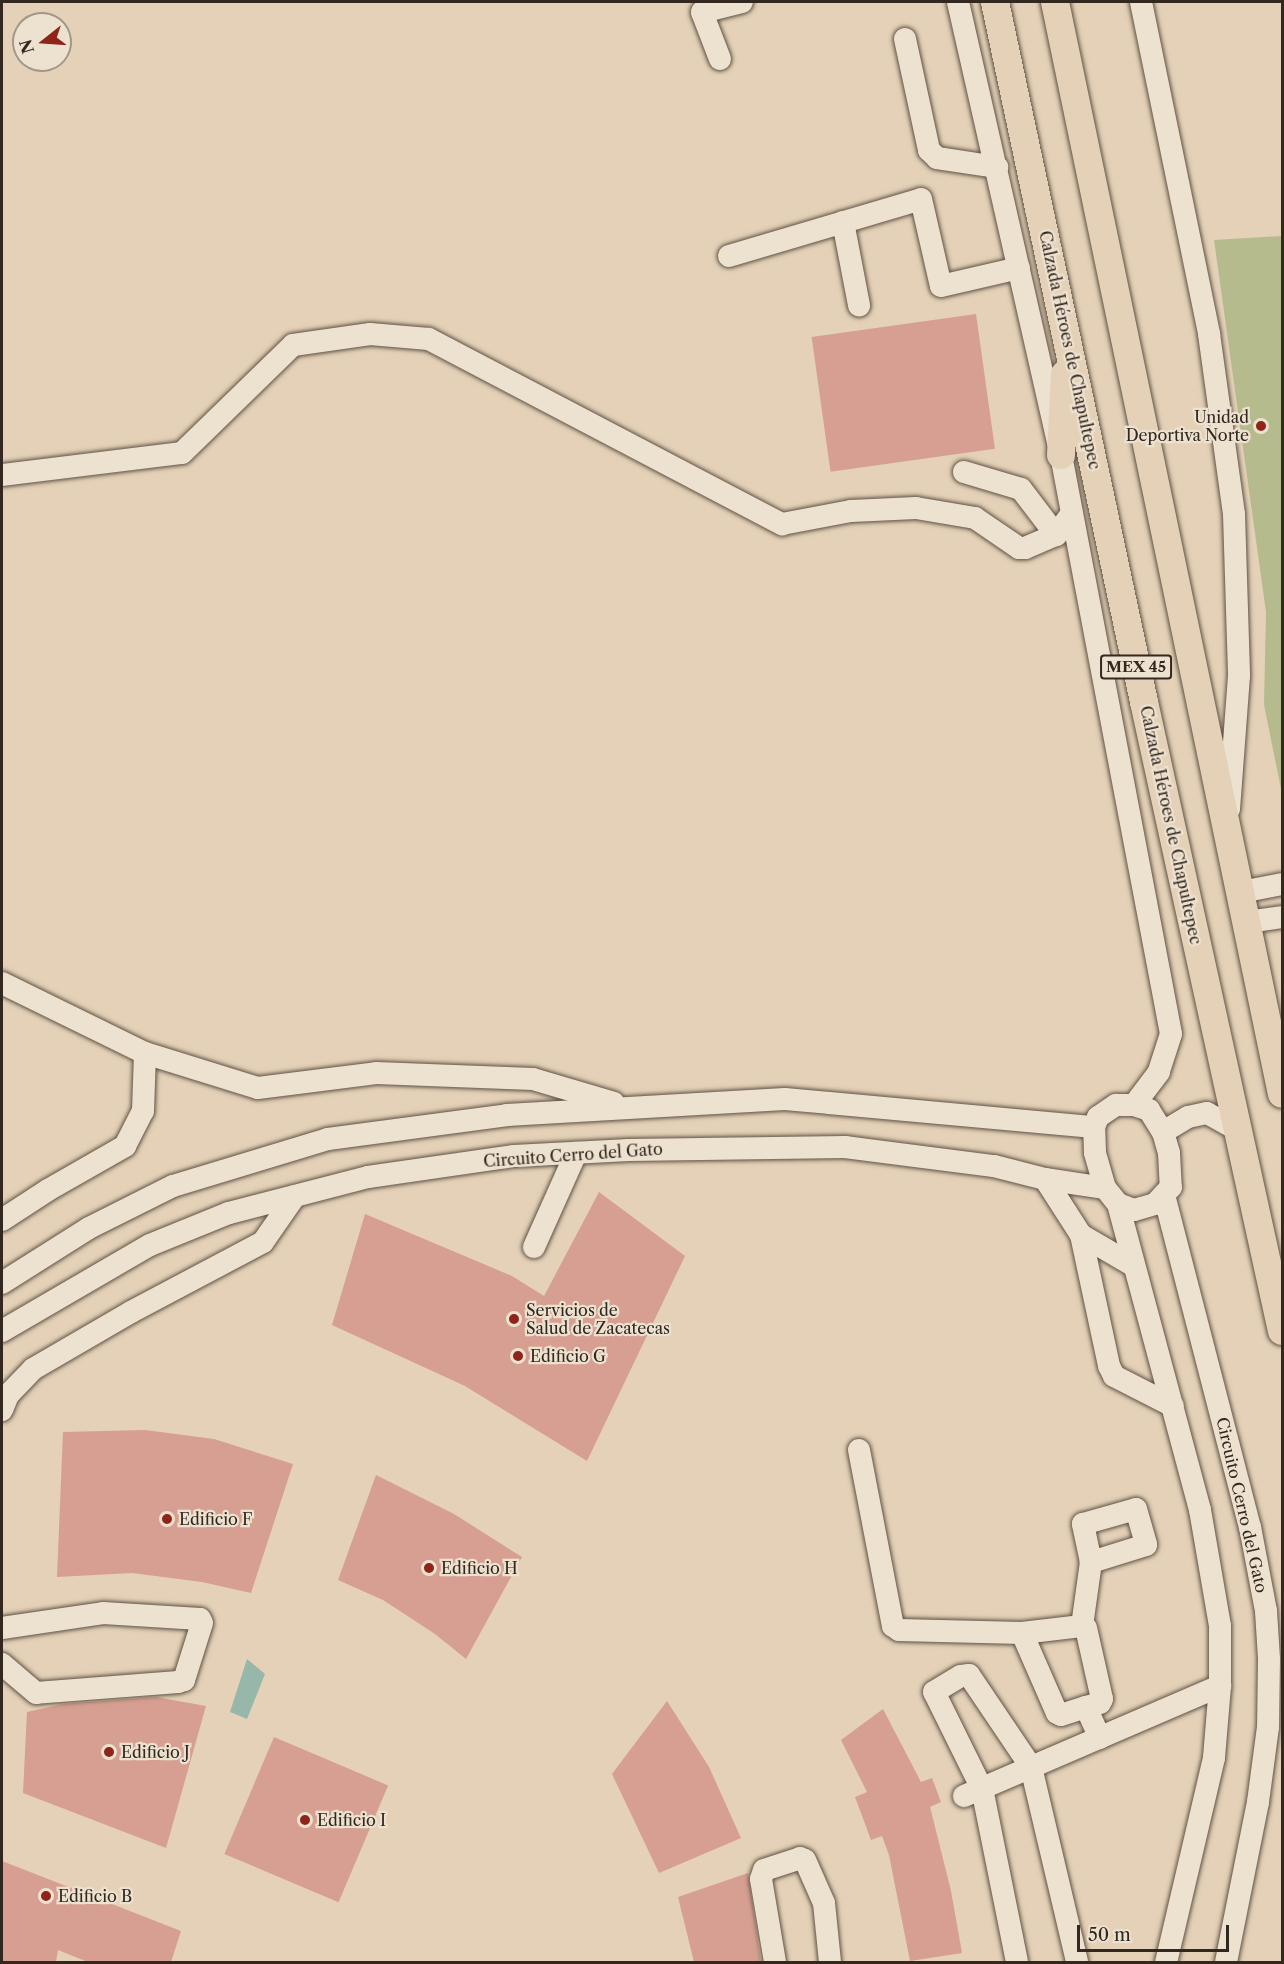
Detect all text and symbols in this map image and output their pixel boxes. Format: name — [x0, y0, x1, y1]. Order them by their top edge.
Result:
north arrow — [12, 12, 72, 72]
text: N — [15, 37, 38, 56]
street label: Calzada Héroes de Chapultepec — [1035, 229, 1105, 471]
place label: Unidad Deportiva Norte — [1125, 407, 1249, 445]
marker: Unidad Deportiva Norte — [1254, 419, 1268, 433]
road number: MEX 45 — [1098, 655, 1174, 679]
street label: Calzada Héroes de Chapultepec — [1136, 704, 1206, 946]
street label: Circuito Cerro del Gato — [483, 1139, 663, 1171]
place label: Servicios de Salud de Zacatecas — [526, 1300, 670, 1338]
marker: Servicios de Salud de Zacatecas — [507, 1312, 521, 1326]
place label: Edificio G — [530, 1346, 606, 1366]
marker: Edificio G — [511, 1349, 525, 1363]
street label: Circuito Cerro del Gato — [1212, 1415, 1272, 1595]
place label: Edificio F — [179, 1509, 252, 1529]
marker: Edificio F — [160, 1512, 174, 1526]
place label: Edificio H — [441, 1558, 518, 1578]
marker: Edificio H — [422, 1561, 436, 1575]
place label: Edificio J — [121, 1742, 190, 1762]
marker: Edificio J — [102, 1745, 116, 1759]
place label: Edificio I — [317, 1810, 386, 1830]
marker: Edificio I — [298, 1813, 312, 1827]
place label: Edificio B — [58, 1886, 132, 1906]
marker: Edificio B — [39, 1889, 53, 1903]
scale bar — [1080, 1913, 1232, 1951]
text: 50 m — [1088, 1924, 1131, 1946]

